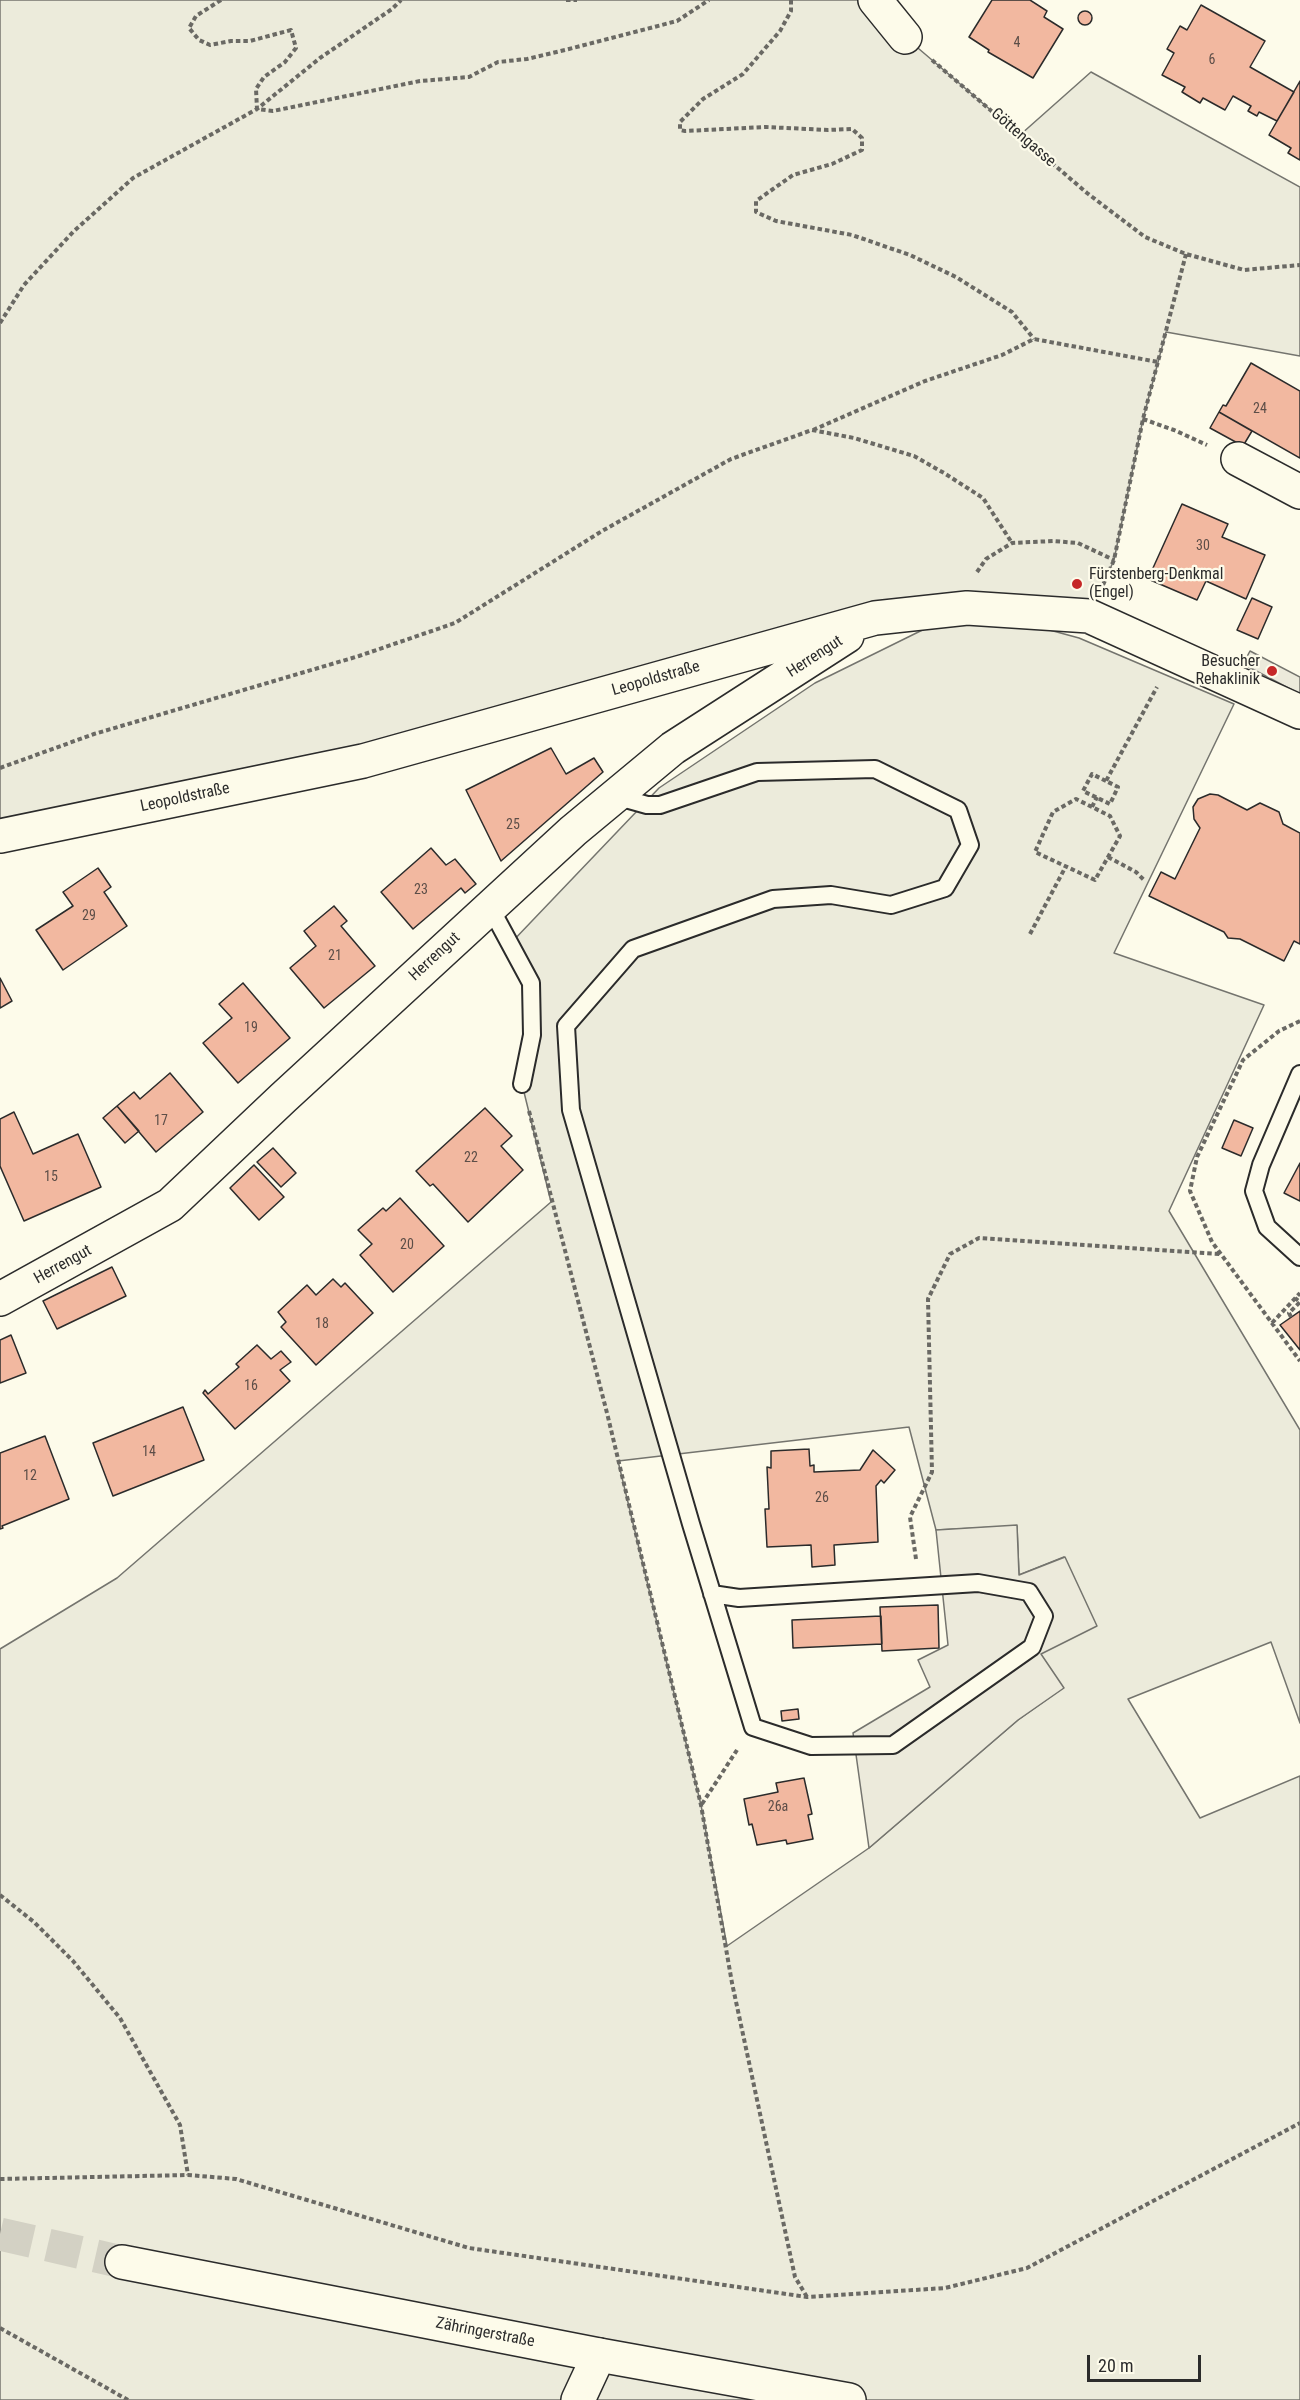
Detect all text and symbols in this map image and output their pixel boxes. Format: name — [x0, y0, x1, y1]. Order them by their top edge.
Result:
house number: 4 — [1014, 35, 1020, 51]
house number: 6 — [1209, 52, 1215, 68]
street label: Göttengasse — [987, 105, 1059, 171]
house number: 24 — [1253, 401, 1267, 417]
house number: 30 — [1196, 538, 1210, 554]
place label: Fürstenberg-Denkmal (Engel) — [1089, 565, 1223, 603]
marker: Fürstenberg-Denkmal (Engel) — [1070, 577, 1084, 591]
street label: Herrengut — [784, 632, 846, 682]
place label: Besucher Rehaklinik — [1195, 652, 1260, 690]
street label: Leopoldstraße — [610, 657, 702, 701]
marker: Besucher Rehaklinik — [1265, 664, 1279, 678]
street label: Leopoldstraße — [139, 779, 231, 817]
house number: 25 — [506, 817, 520, 833]
house number: 23 — [414, 882, 428, 898]
house number: 29 — [82, 908, 96, 924]
street label: Herrengut — [406, 929, 464, 985]
house number: 21 — [328, 948, 342, 964]
house number: 19 — [244, 1020, 258, 1036]
house number: 17 — [154, 1113, 168, 1129]
house number: 22 — [464, 1150, 478, 1166]
house number: 15 — [44, 1169, 58, 1185]
house number: 20 — [400, 1237, 414, 1253]
street label: Herrengut — [31, 1241, 95, 1289]
house number: 18 — [315, 1316, 329, 1332]
house number: 16 — [244, 1378, 258, 1394]
house number: 14 — [142, 1444, 156, 1460]
house number: 12 — [23, 1468, 37, 1484]
house number: 26 — [815, 1490, 829, 1506]
house number: 26a — [768, 1799, 788, 1815]
street label: Zähringerstraße — [434, 2314, 536, 2352]
scale bar — [1090, 2343, 1204, 2381]
text: 20 m — [1098, 2355, 1133, 2376]

